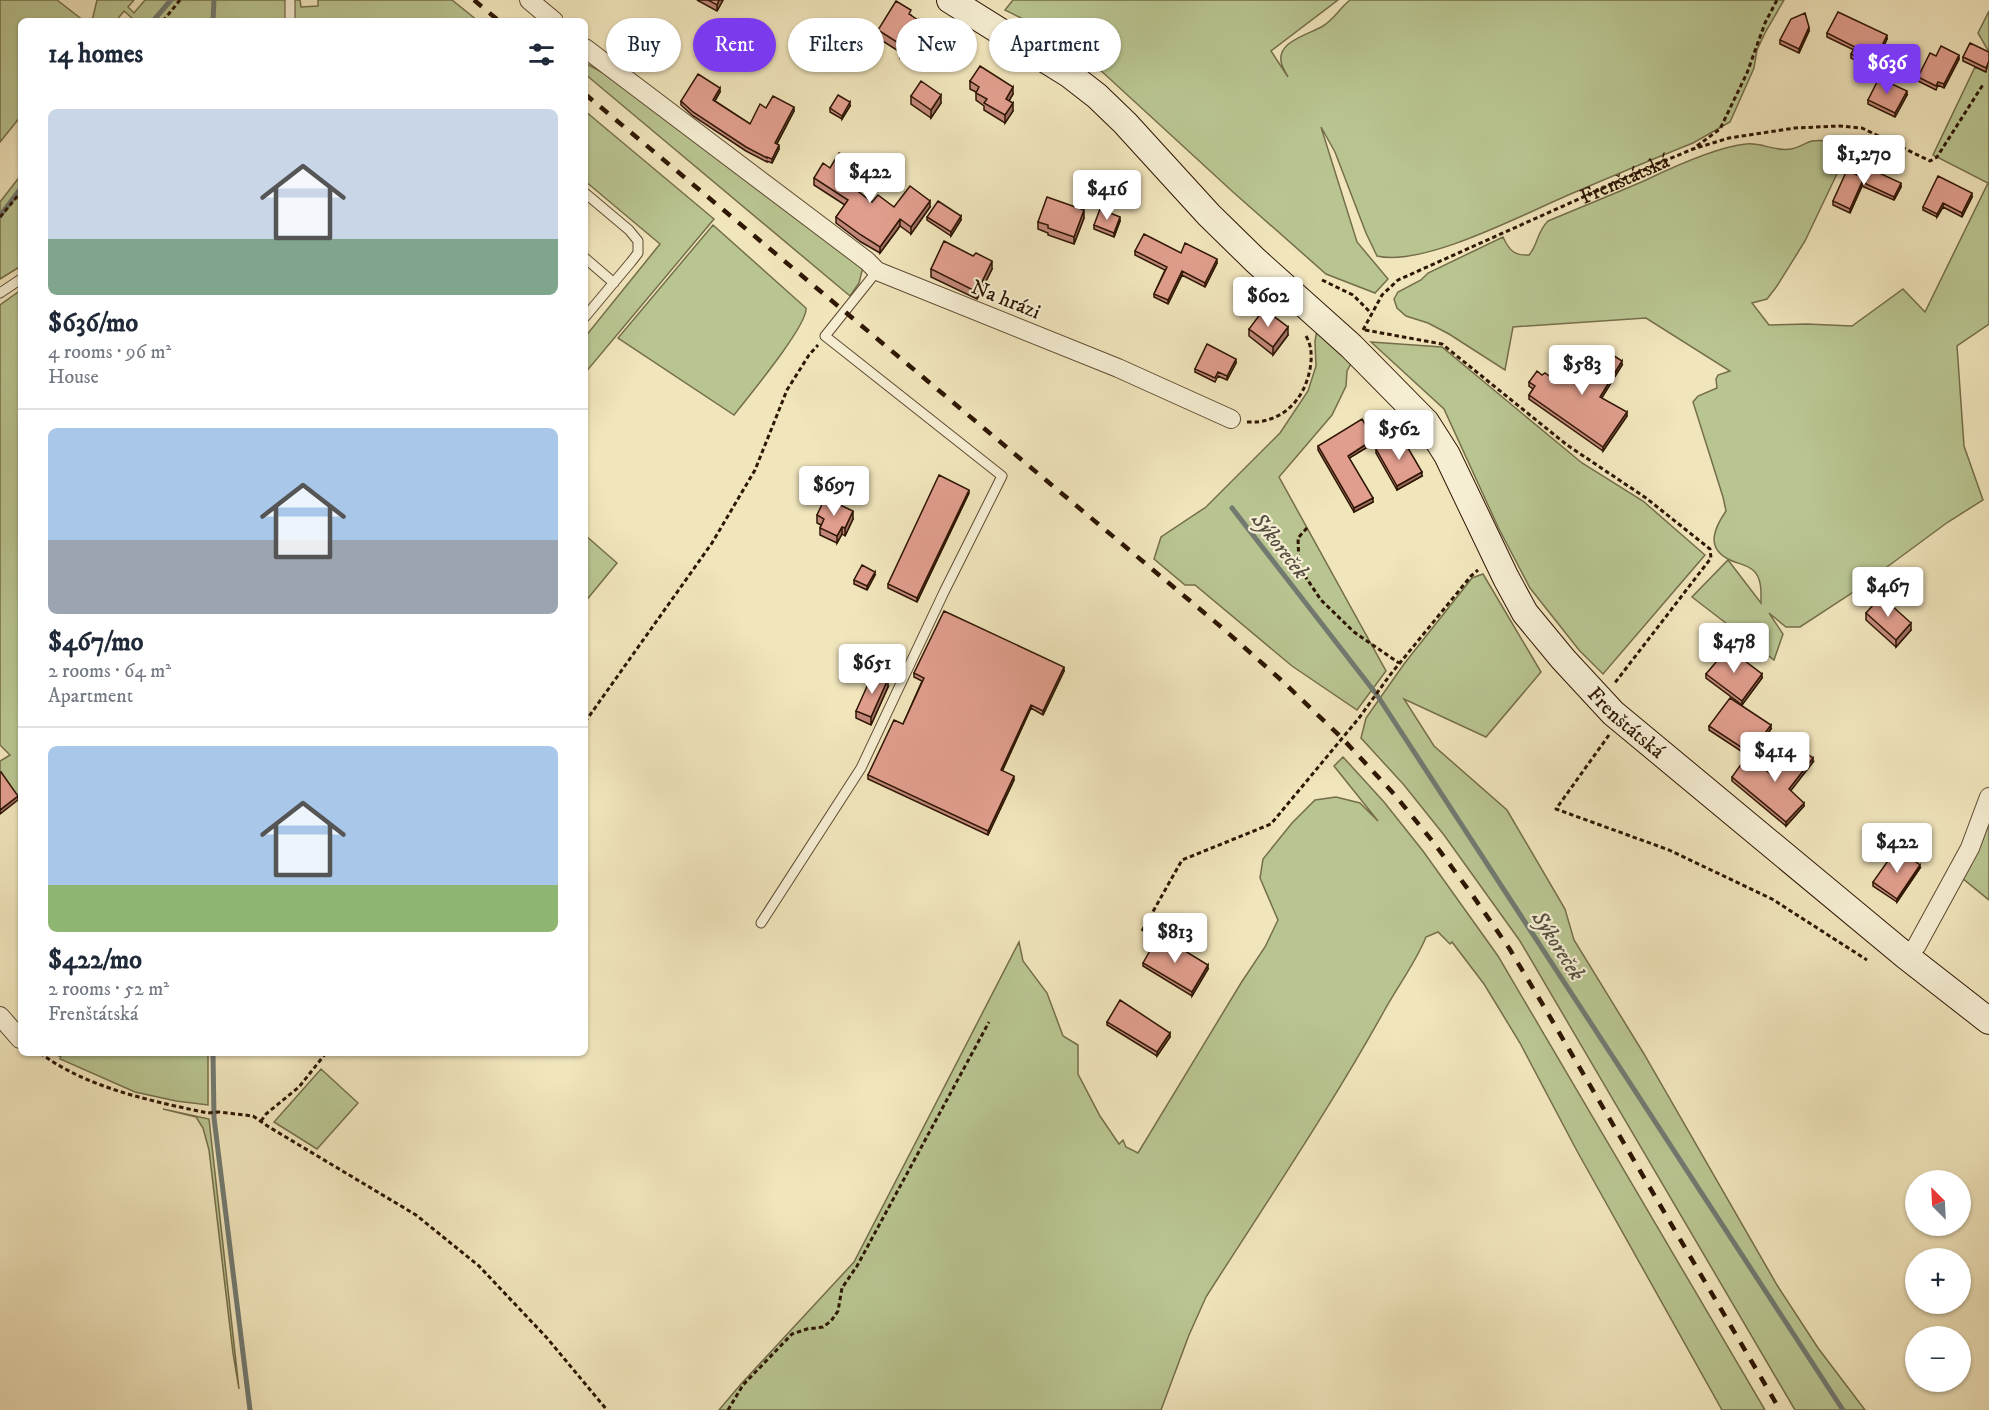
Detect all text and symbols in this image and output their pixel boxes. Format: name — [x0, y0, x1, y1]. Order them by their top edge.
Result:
chip: Buy — [606, 18, 681, 72]
chip: Rent — [693, 18, 776, 72]
chip: Filters — [788, 18, 884, 72]
chip: New — [896, 18, 977, 72]
chip: Apartment — [989, 18, 1121, 72]
text: 14 homes — [48, 38, 143, 71]
icon: filters — [525, 38, 558, 71]
pin: $636 — [1851, 44, 1923, 95]
text: $636 — [1867, 51, 1907, 76]
pin: $1,270 — [1815, 135, 1913, 186]
text: $1,270 — [1837, 142, 1891, 167]
icon: home — [249, 148, 357, 256]
street label: Frenštátská — [1576, 148, 1674, 211]
pin: $422 — [834, 153, 906, 204]
text: $422 — [849, 160, 891, 185]
pin: $416 — [1071, 170, 1143, 221]
text: $416 — [1087, 177, 1127, 202]
street label: Na hrázi — [967, 274, 1044, 326]
pin: $602 — [1232, 277, 1304, 328]
text: $602 — [1247, 284, 1289, 309]
text: $636/mo — [48, 307, 138, 340]
text: 4 rooms · 96 m² — [48, 340, 171, 365]
pin: $583 — [1546, 345, 1618, 396]
text: $583 — [1563, 352, 1601, 377]
text: House — [48, 365, 99, 390]
pin: $562 — [1363, 410, 1435, 461]
text: $562 — [1378, 417, 1420, 442]
pin: $697 — [798, 466, 870, 517]
icon: home — [249, 467, 357, 575]
text: $697 — [813, 473, 855, 498]
water label: Sýkoreček — [1245, 506, 1315, 585]
pin: $467 — [1852, 567, 1924, 618]
text: $467 — [1866, 574, 1910, 599]
pin: $478 — [1698, 623, 1770, 674]
text: $467/mo — [48, 626, 143, 659]
text: $478 — [1713, 630, 1755, 655]
pin: $651 — [836, 644, 908, 695]
text: $651 — [853, 651, 891, 676]
text: 2 rooms · 64 m² — [48, 659, 171, 684]
street label: Frenštátská — [1581, 682, 1670, 765]
text: Apartment — [48, 684, 133, 709]
pin: $414 — [1739, 732, 1811, 783]
text: $414 — [1754, 739, 1796, 764]
icon: home — [249, 785, 357, 893]
pin: $422 — [1861, 823, 1933, 874]
text: $422 — [1876, 830, 1918, 855]
water label: Sýkoreček — [1525, 905, 1591, 986]
pin: $813 — [1139, 913, 1211, 964]
text: $813 — [1157, 920, 1193, 945]
text: $422/mo — [48, 944, 142, 977]
text: 2 rooms · 52 m² — [48, 977, 169, 1002]
text: Frenštátská — [48, 1002, 139, 1027]
north arrow — [1905, 1170, 1971, 1236]
map controls — [1905, 1170, 1971, 1392]
button: + — [1905, 1248, 1971, 1314]
button: − — [1905, 1326, 1971, 1392]

